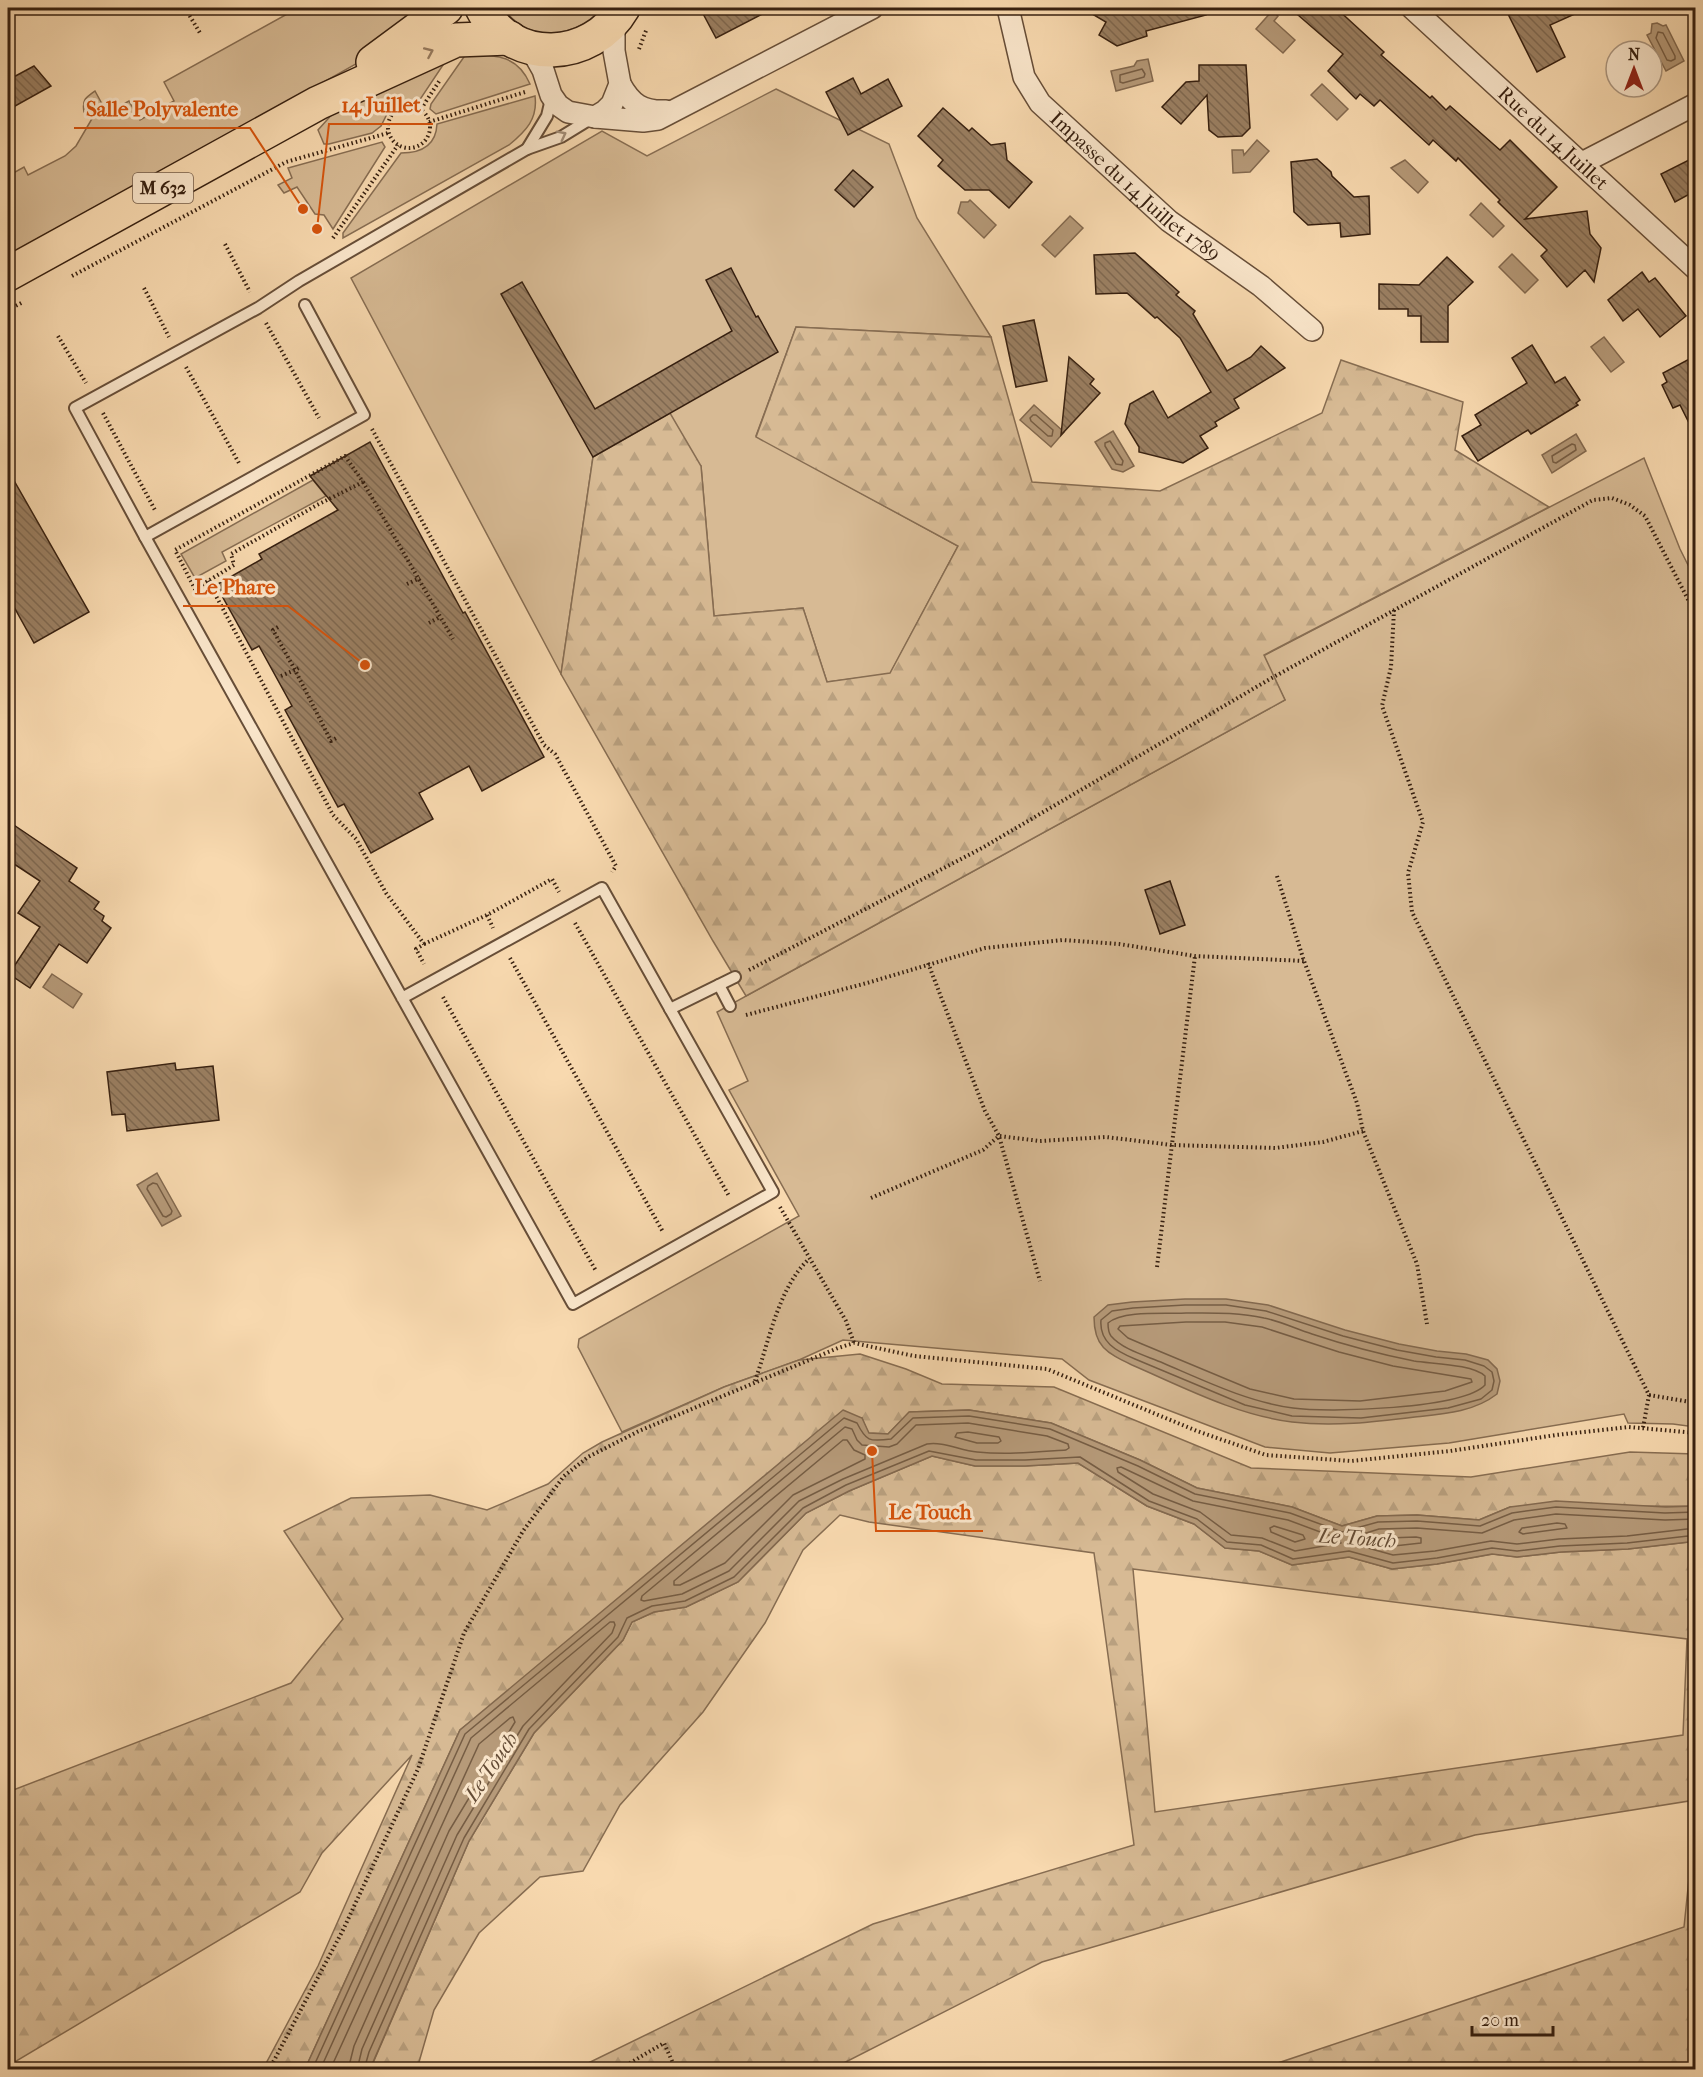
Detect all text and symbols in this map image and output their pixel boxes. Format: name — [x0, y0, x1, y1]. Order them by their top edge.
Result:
north arrow — [1604, 39, 1664, 99]
text: N — [1628, 45, 1641, 64]
one-way arrow — [422, 48, 433, 60]
street label: Rue du 14 Juillet — [1493, 82, 1613, 195]
callout: 14 Juillet — [329, 85, 433, 124]
callout: Salle Polyvalente — [74, 89, 250, 128]
text: 14 Juillet — [341, 93, 421, 118]
text: Salle Polyvalente — [86, 97, 239, 121]
street label: Impasse du 14 Juillet 1789 — [1045, 107, 1225, 266]
one-way arrow — [556, 131, 567, 143]
road number: M 632 — [133, 173, 193, 203]
callout: Le Phare — [183, 567, 288, 606]
text: Le Phare — [194, 575, 276, 599]
callout: Le Touch — [876, 1492, 983, 1531]
text: Le Touch — [888, 1500, 972, 1524]
water label: Le Touch — [1315, 1523, 1397, 1553]
water label: Le Touch — [458, 1728, 523, 1808]
scale bar — [1472, 1999, 1553, 2037]
text: 20 m — [1481, 2010, 1519, 2031]

